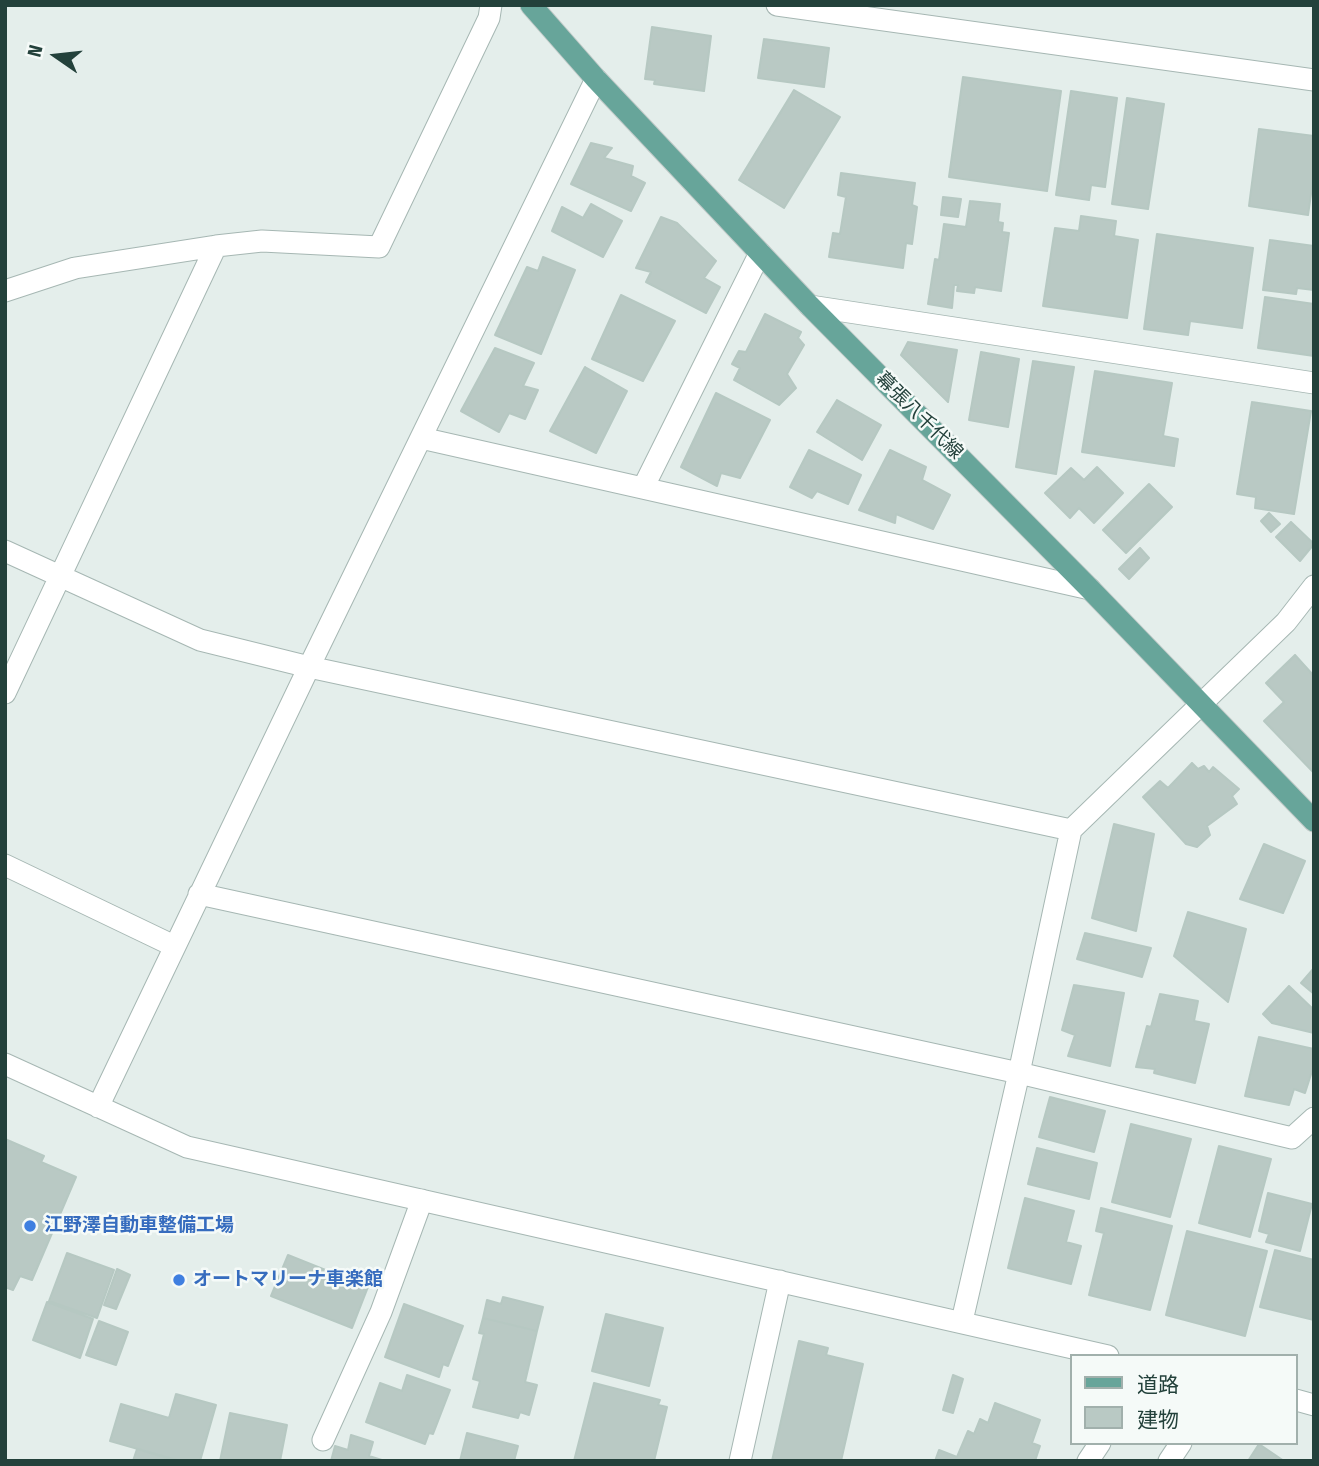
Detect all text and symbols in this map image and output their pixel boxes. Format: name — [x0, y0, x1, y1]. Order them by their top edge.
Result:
north arrow — [21, 21, 91, 91]
text: N — [23, 42, 48, 59]
street label: 幕張八千代線 — [871, 368, 967, 464]
place label: 江野澤自動車整備工場 — [44, 1215, 234, 1237]
marker: 江野澤自動車整備工場 — [22, 1218, 38, 1234]
place label: オートマリーナ車楽館 — [193, 1269, 383, 1291]
marker: オートマリーナ車楽館 — [171, 1272, 187, 1288]
legend — [1070, 1354, 1298, 1445]
text: 道路 — [1137, 1372, 1179, 1398]
text: 建物 — [1137, 1407, 1179, 1433]

